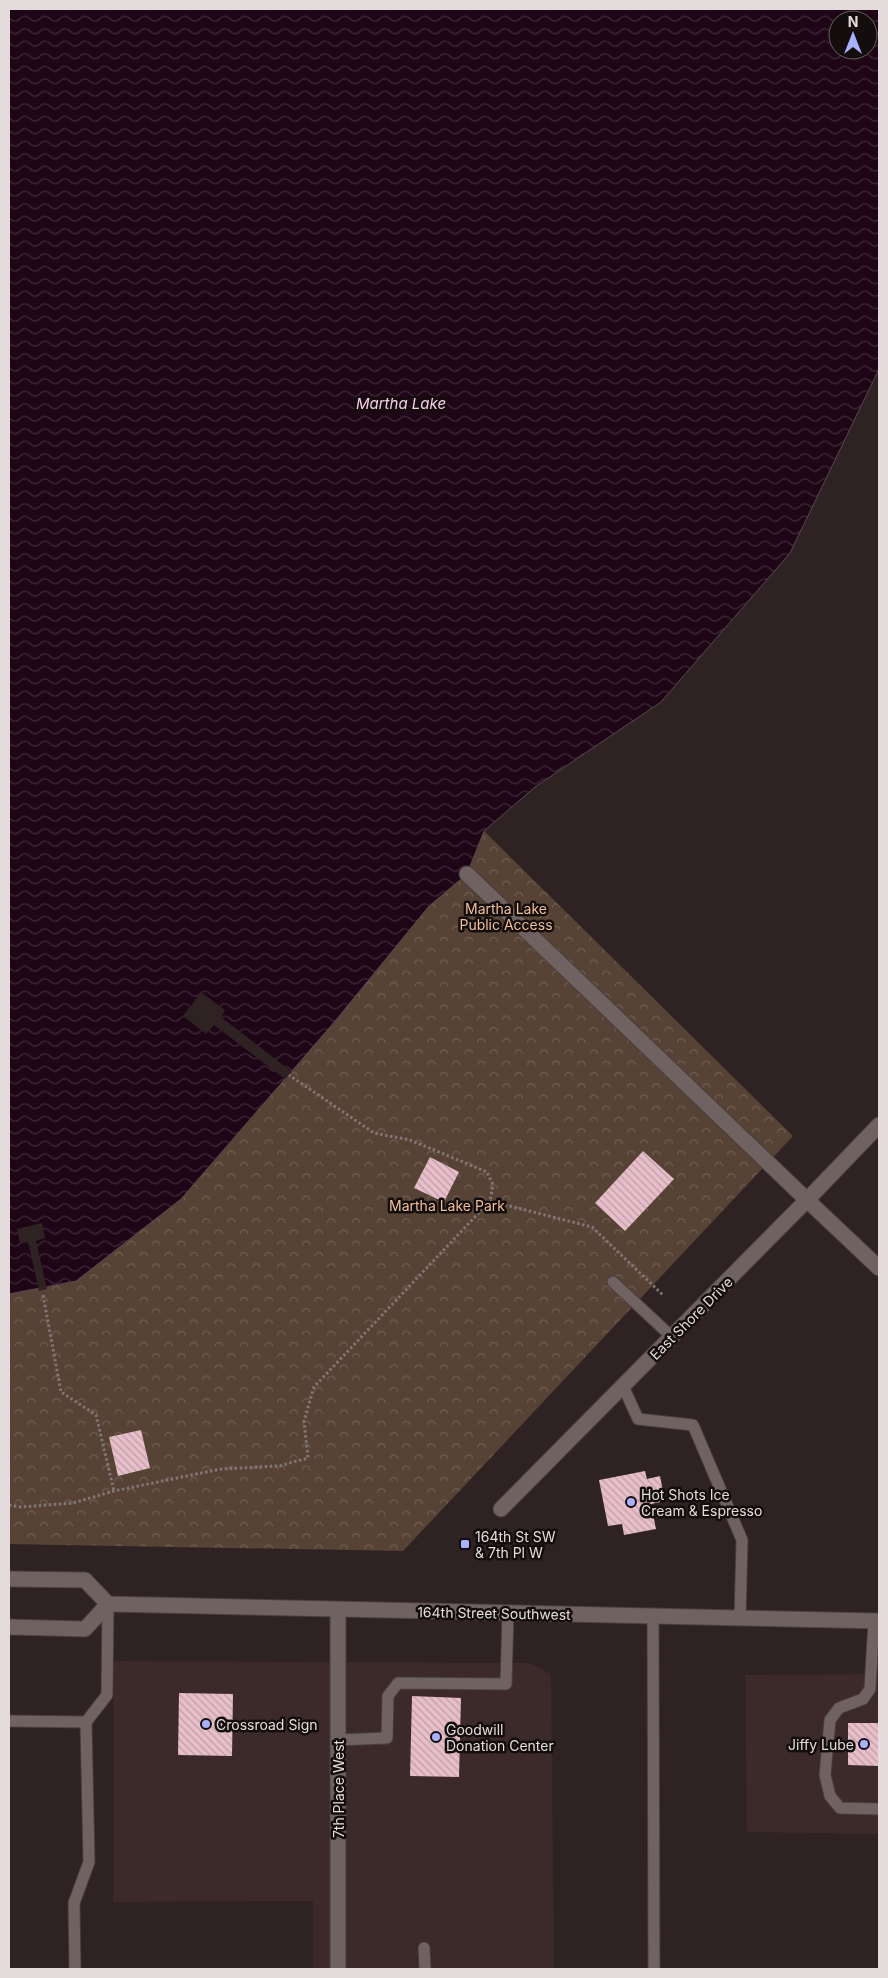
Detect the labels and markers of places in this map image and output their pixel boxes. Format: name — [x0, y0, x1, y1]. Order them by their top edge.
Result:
place label: Hot Shots Ice Cream & Espresso — [641, 1486, 762, 1519]
marker: Hot Shots Ice Cream & Espresso — [625, 1496, 637, 1508]
place label: 164th St SW & 7th Pl W — [475, 1528, 556, 1561]
marker: 164th St SW & 7th Pl W — [459, 1538, 471, 1550]
place label: Crossroad Sign — [216, 1716, 318, 1733]
marker: Crossroad Sign — [200, 1718, 212, 1730]
place label: Goodwill Donation Center — [446, 1721, 554, 1754]
marker: Goodwill Donation Center — [430, 1731, 442, 1743]
place label: Jiffy Lube — [788, 1736, 854, 1753]
marker: Jiffy Lube — [858, 1738, 870, 1750]

